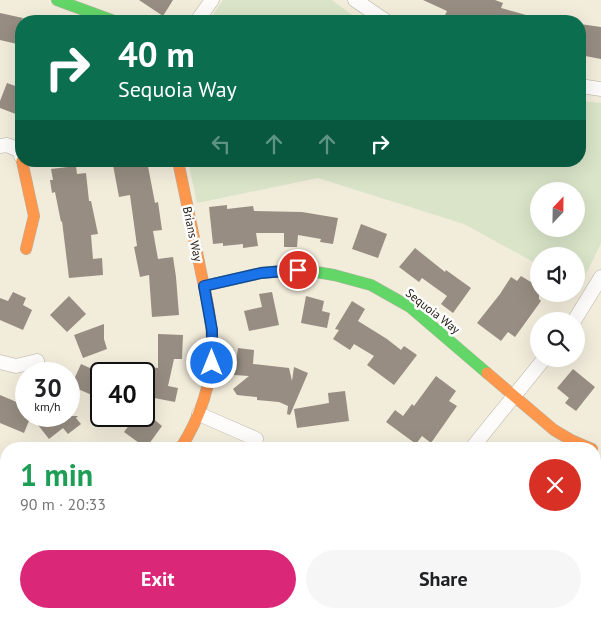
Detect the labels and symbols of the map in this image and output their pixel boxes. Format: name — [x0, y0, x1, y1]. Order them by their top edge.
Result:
north arrow — [530, 182, 585, 238]
street label: Brians Way — [180, 205, 206, 263]
pin — [277, 249, 319, 291]
street label: Sequoia Way — [403, 285, 463, 337]
position arrow — [185, 336, 237, 388]
speed limit sign: 40 — [90, 362, 155, 427]

